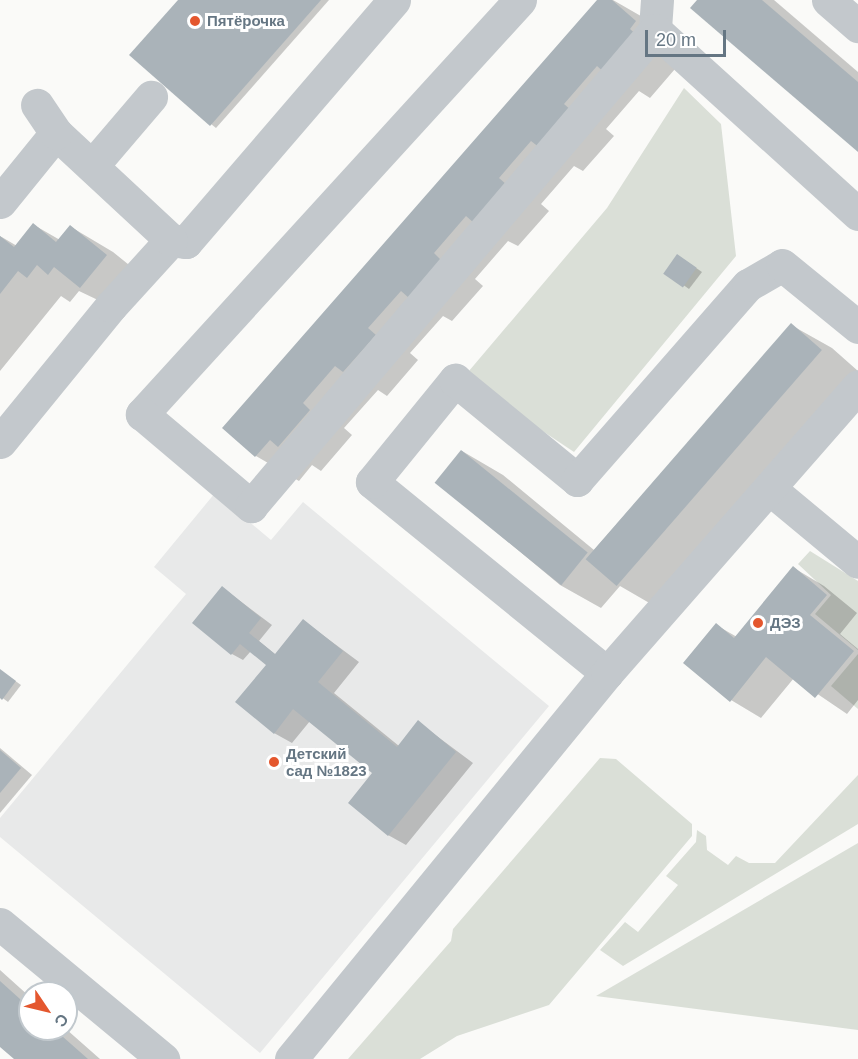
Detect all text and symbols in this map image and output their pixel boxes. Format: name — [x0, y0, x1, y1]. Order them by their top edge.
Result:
place label: Пятёрочка — [207, 12, 285, 30]
marker: Пятёрочка — [188, 14, 202, 28]
scale bar — [648, 18, 729, 56]
text: 20 m — [656, 30, 696, 50]
place label: ДЭЗ — [770, 614, 801, 632]
marker: ДЭЗ — [751, 616, 765, 630]
place label: Детский сад №1823 — [286, 744, 367, 779]
marker: Детский сад №1823 — [267, 755, 281, 769]
north arrow — [18, 981, 78, 1041]
text: С — [51, 1011, 72, 1030]

